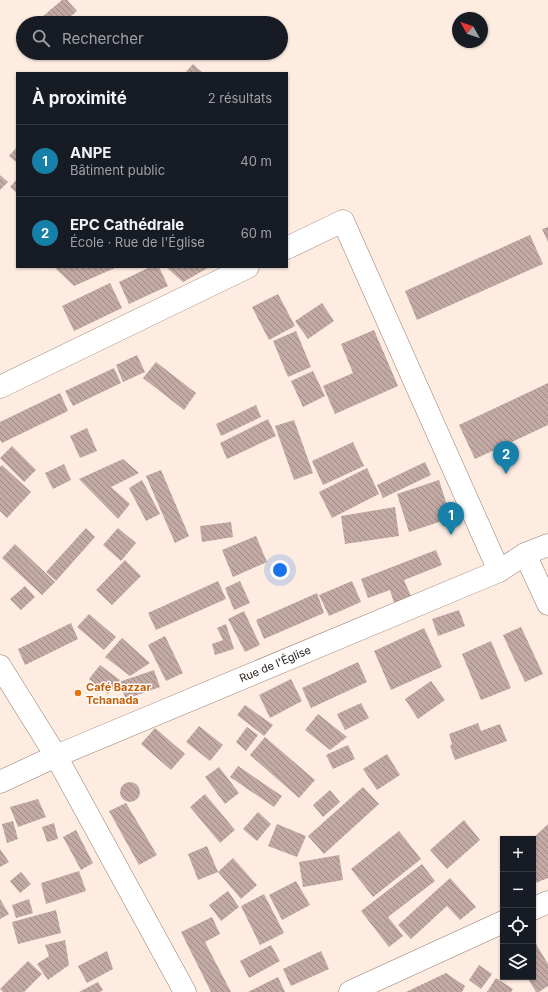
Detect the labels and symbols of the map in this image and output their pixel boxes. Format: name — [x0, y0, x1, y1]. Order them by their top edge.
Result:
north arrow — [452, 12, 488, 48]
pin: 2 — [493, 441, 519, 474]
pin: 1 — [438, 502, 464, 535]
your location — [270, 560, 290, 580]
street label: Rue de l'Église — [237, 643, 313, 685]
place label: Café Bazzar Tchanada — [86, 680, 151, 707]
marker: Café Bazzar Tchanada — [73, 688, 83, 698]

